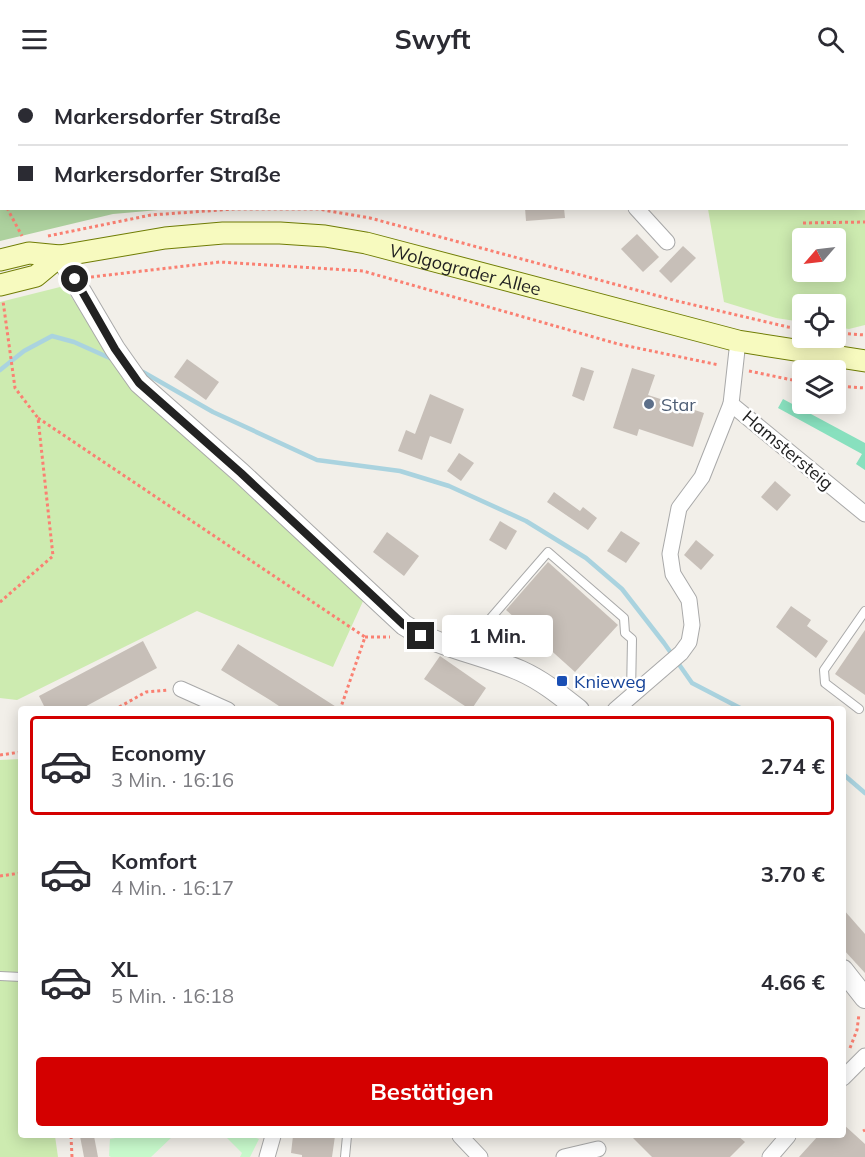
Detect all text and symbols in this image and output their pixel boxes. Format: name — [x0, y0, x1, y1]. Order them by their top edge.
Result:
text: Swyft — [394, 22, 471, 56]
icon: menu — [18, 23, 51, 56]
icon: search — [814, 23, 847, 56]
text: Markersdorfer Straße — [54, 102, 281, 130]
text: Markersdorfer Straße — [54, 160, 281, 188]
north arrow — [792, 228, 846, 282]
map controls — [792, 228, 846, 414]
street label: Wolgograder Allee — [387, 238, 544, 300]
route start — [61, 265, 88, 292]
button: locate — [792, 294, 846, 348]
button: layers — [792, 360, 846, 414]
place label: Star — [661, 393, 696, 416]
marker: Star — [642, 397, 656, 411]
street label: Hamstersteig — [738, 405, 838, 495]
callout: 1 Min. — [442, 615, 553, 657]
route end — [407, 622, 434, 649]
text: 1 Min. — [469, 623, 526, 648]
place label: Knieweg — [574, 670, 646, 693]
marker: Knieweg — [555, 674, 569, 688]
icon: car — [39, 739, 93, 793]
text: Economy — [111, 739, 206, 767]
text: 2.74 € — [761, 752, 825, 780]
text: 3 Min. · 16:16 — [111, 767, 234, 792]
icon: car — [39, 847, 93, 901]
text: Komfort — [111, 847, 197, 875]
text: 3.70 € — [761, 860, 825, 888]
text: 4 Min. · 16:17 — [111, 875, 234, 900]
icon: car — [39, 955, 93, 1009]
text: XL — [111, 955, 138, 983]
text: 4.66 € — [761, 968, 825, 996]
text: 5 Min. · 16:18 — [111, 983, 234, 1008]
button: Bestätigen — [36, 1057, 828, 1126]

